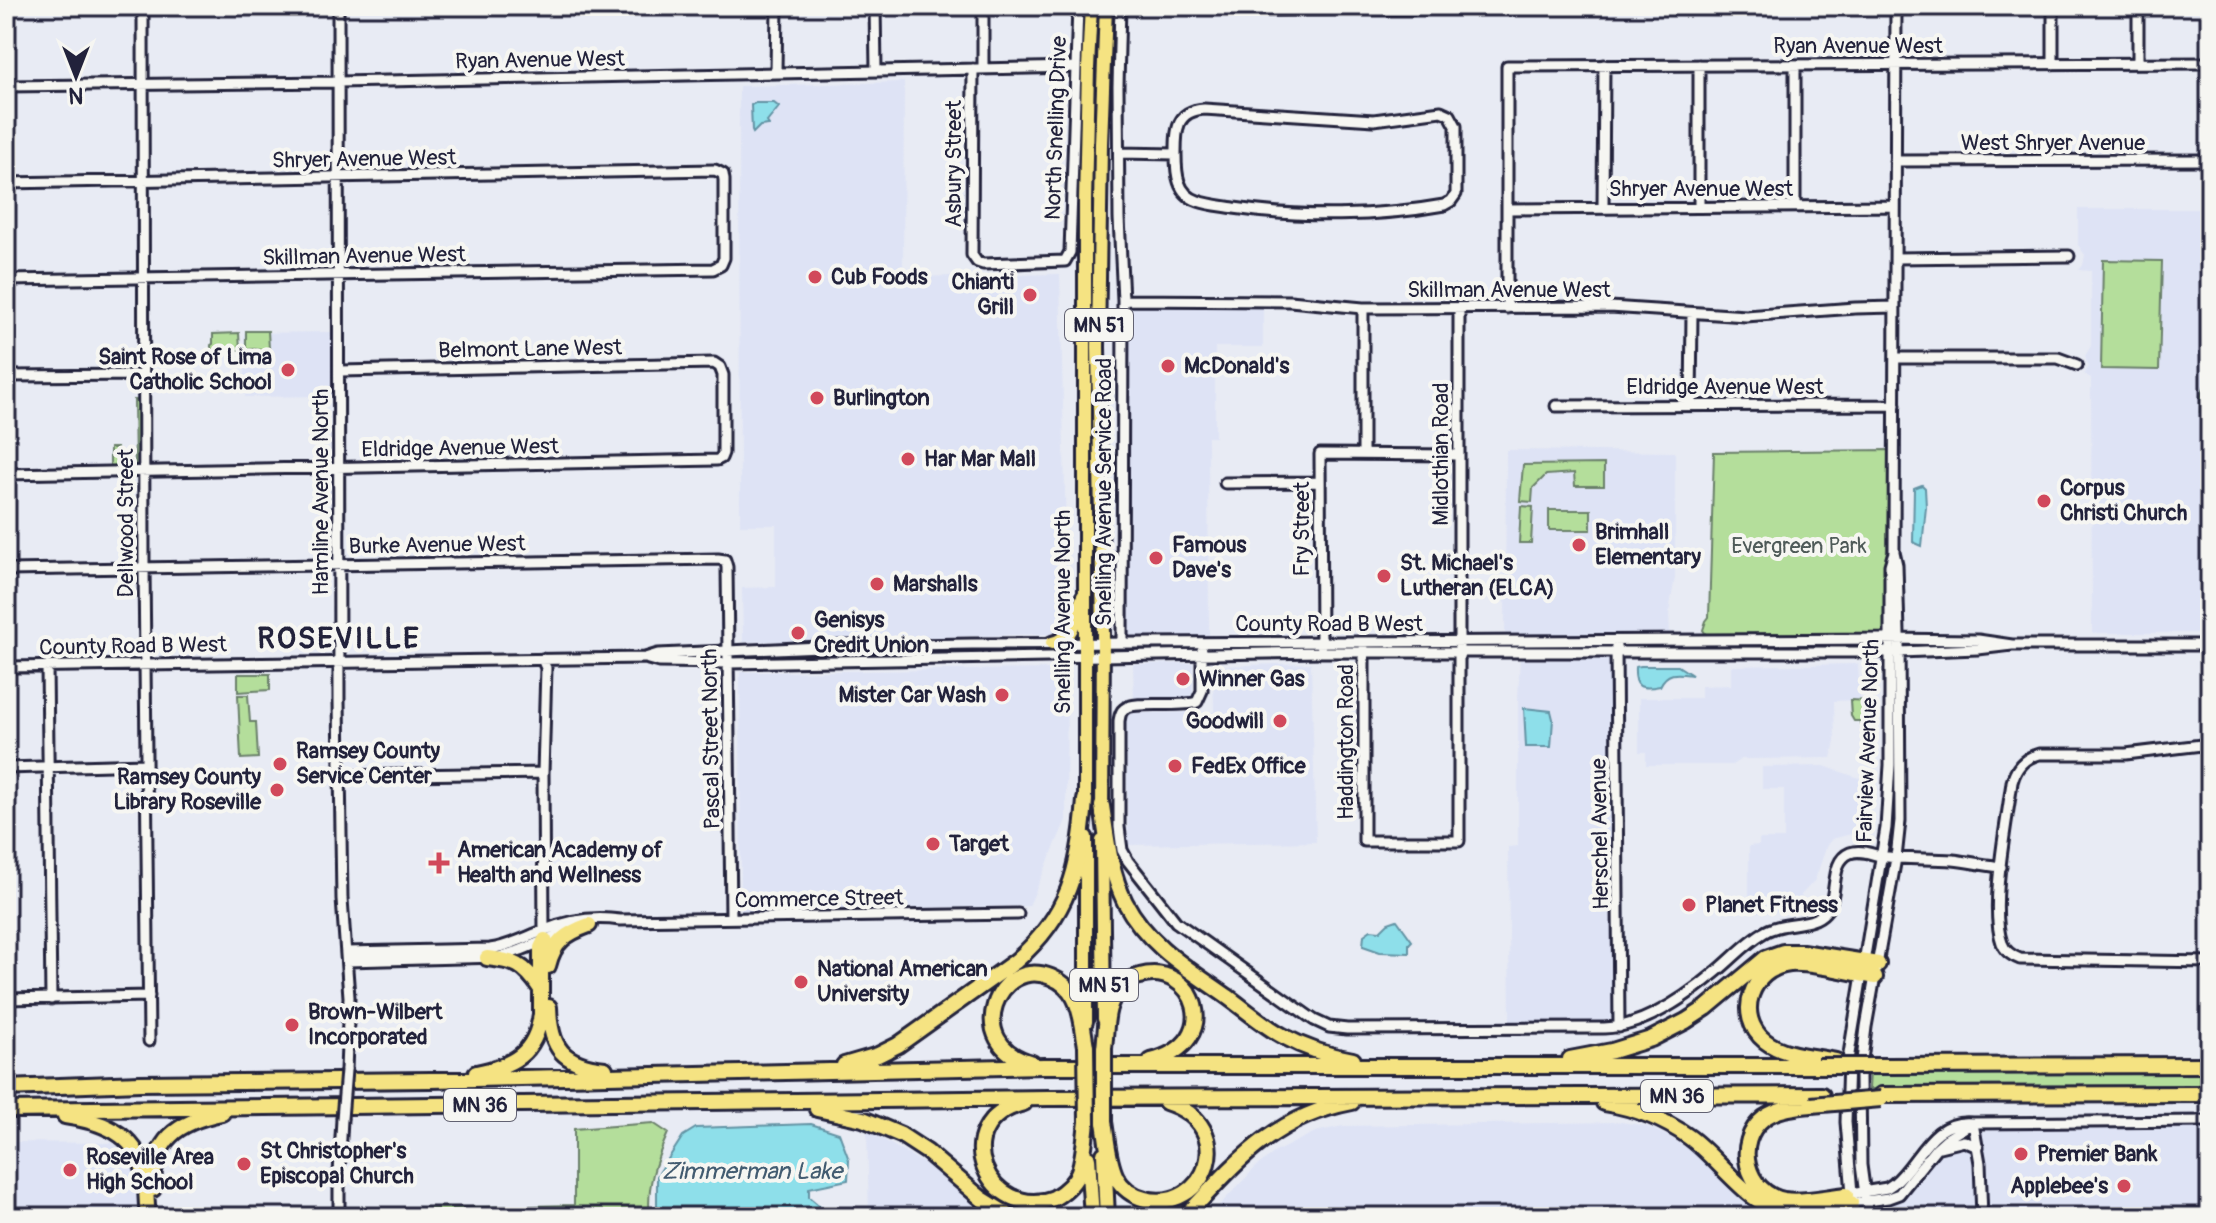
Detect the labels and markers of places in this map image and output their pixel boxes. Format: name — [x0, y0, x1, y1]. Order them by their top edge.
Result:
place label: Cub Foods — [831, 263, 928, 291]
marker: Cub Foods — [806, 268, 824, 286]
place label: Chianti Grill — [951, 268, 1014, 321]
marker: Chianti Grill — [1021, 286, 1039, 304]
place label: Saint Rose of Lima Catholic School — [98, 343, 272, 396]
place label: McDonald's — [1184, 352, 1289, 380]
marker: McDonald's — [1159, 357, 1177, 375]
marker: Saint Rose of Lima Catholic School — [279, 361, 297, 379]
place label: Burlington — [833, 384, 930, 412]
marker: Burlington — [808, 389, 826, 407]
place label: Har Mar Mall — [924, 445, 1036, 473]
marker: Har Mar Mall — [899, 450, 917, 468]
place label: Corpus Christi Church — [2060, 474, 2187, 527]
marker: Corpus Christi Church — [2035, 492, 2053, 510]
place label: Brimhall Elementary — [1595, 518, 1701, 571]
place label: Famous Dave's — [1172, 531, 1247, 584]
marker: Brimhall Elementary — [1570, 536, 1588, 554]
marker: Famous Dave's — [1147, 549, 1165, 567]
place label: St. Michael's Lutheran (ELCA) — [1400, 549, 1555, 602]
marker: St. Michael's Lutheran (ELCA) — [1375, 567, 1393, 585]
place label: Marshalls — [893, 570, 978, 598]
marker: Marshalls — [868, 575, 886, 593]
place label: Genisys Credit Union — [814, 606, 929, 659]
marker: Genisys Credit Union — [789, 624, 807, 642]
place label: Winner Gas — [1199, 665, 1305, 693]
marker: Winner Gas — [1174, 670, 1192, 688]
place label: Mister Car Wash — [838, 681, 986, 709]
marker: Mister Car Wash — [993, 686, 1011, 704]
place label: Goodwill — [1186, 707, 1264, 735]
marker: Goodwill — [1271, 712, 1289, 730]
place label: Ramsey County Service Center — [296, 737, 441, 790]
place label: FedEx Office — [1191, 752, 1307, 780]
marker: Ramsey County Service Center — [271, 755, 289, 773]
marker: FedEx Office — [1166, 757, 1184, 775]
place label: Ramsey County Library Roseville — [113, 763, 262, 816]
marker: Ramsey County Library Roseville — [268, 781, 286, 799]
place label: Target — [948, 830, 1010, 858]
marker: Target — [924, 835, 942, 853]
place label: American Academy of Health and Wellness — [457, 836, 664, 889]
marker: American Academy of Health and Wellness — [428, 852, 450, 874]
place label: Planet Fitness — [1705, 891, 1838, 919]
marker: Planet Fitness — [1680, 896, 1698, 914]
place label: National American University — [817, 955, 988, 1008]
marker: National American University — [792, 973, 810, 991]
place label: Brown-Wilbert Incorporated — [308, 998, 444, 1051]
marker: Brown-Wilbert Incorporated — [283, 1016, 301, 1034]
place label: St Christopher's Episcopal Church — [260, 1137, 414, 1190]
place label: Premier Bank — [2037, 1140, 2158, 1168]
place label: Roseville Area High School — [86, 1143, 214, 1196]
marker: Premier Bank — [2012, 1145, 2030, 1163]
marker: St Christopher's Episcopal Church — [235, 1155, 253, 1173]
marker: Roseville Area High School — [61, 1161, 79, 1179]
place label: Applebee's — [2010, 1172, 2108, 1200]
marker: Applebee's — [2115, 1177, 2133, 1195]

